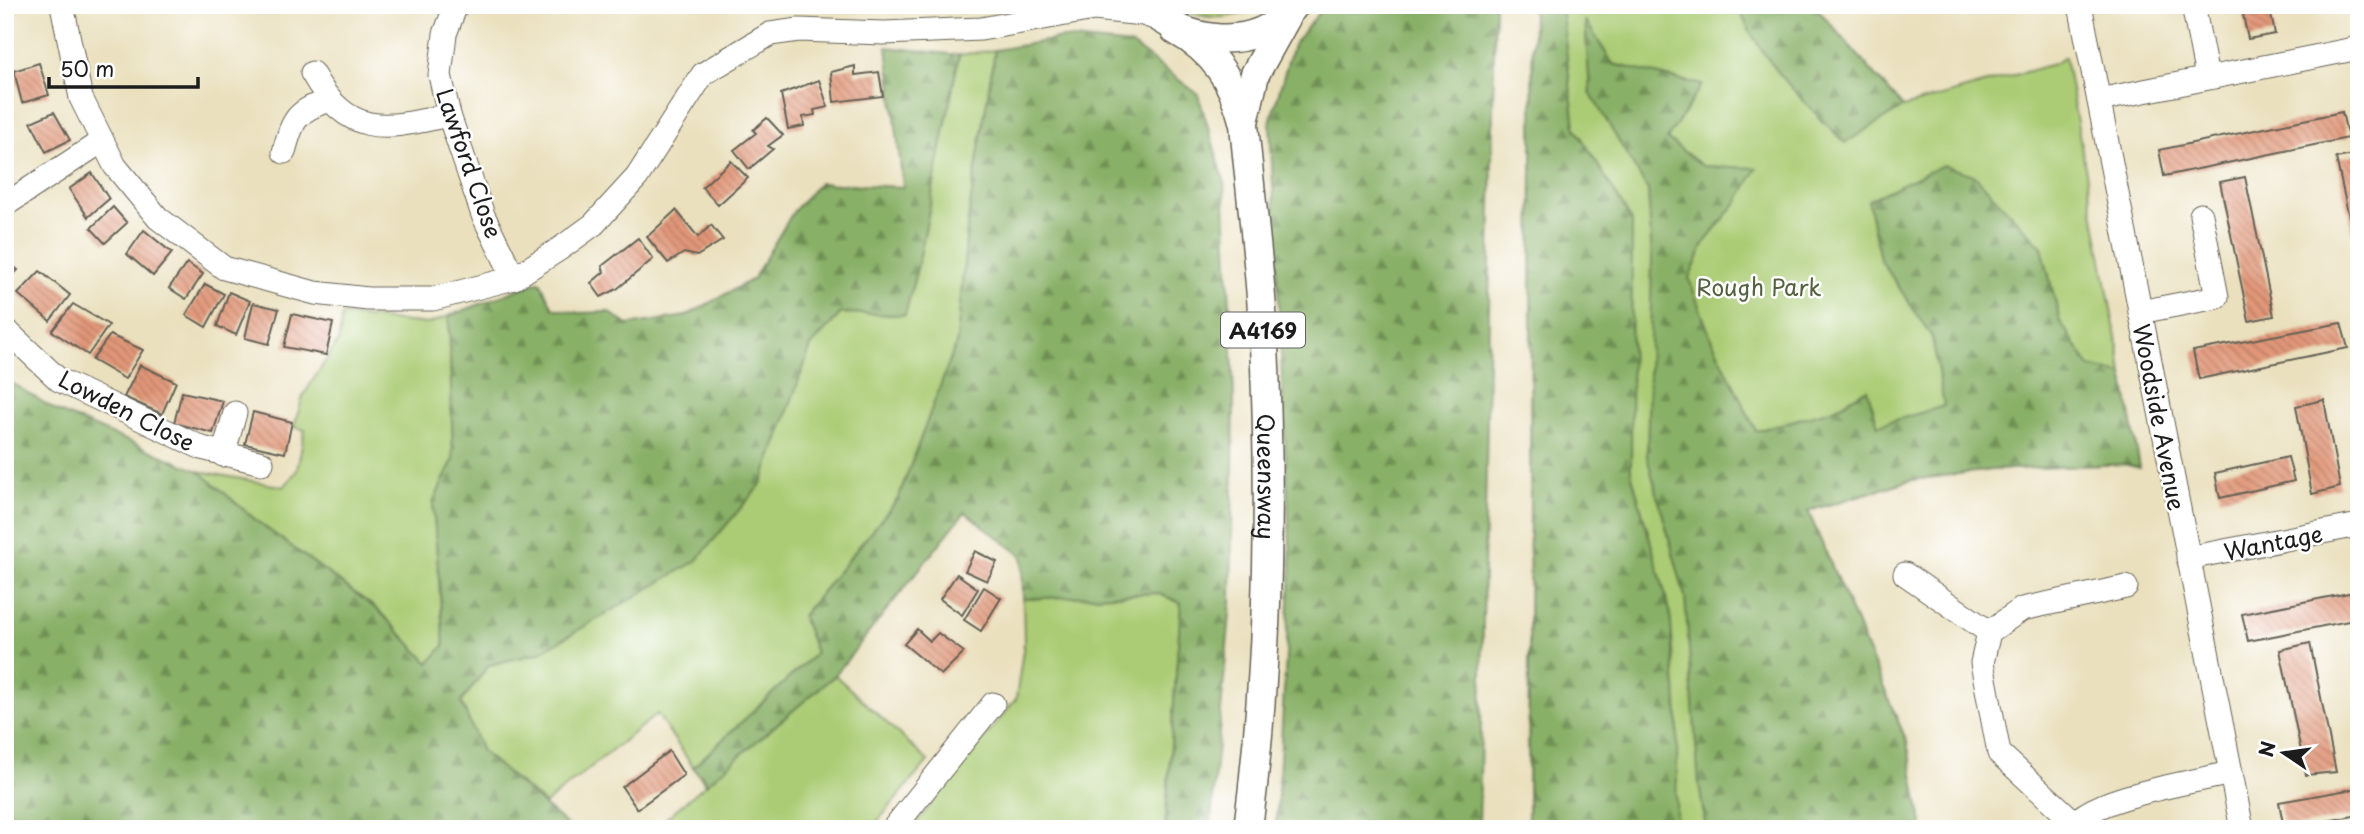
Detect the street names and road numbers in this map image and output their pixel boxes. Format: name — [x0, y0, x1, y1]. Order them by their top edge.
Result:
street label: Lawford Close — [428, 83, 512, 243]
road number: A4169 — [1221, 312, 1305, 348]
street label: Woodside Avenue — [2125, 321, 2195, 513]
street label: Lowden Close — [53, 361, 201, 459]
street label: Queensway — [1249, 413, 1285, 540]
street label: Wantage — [2221, 515, 2325, 569]

